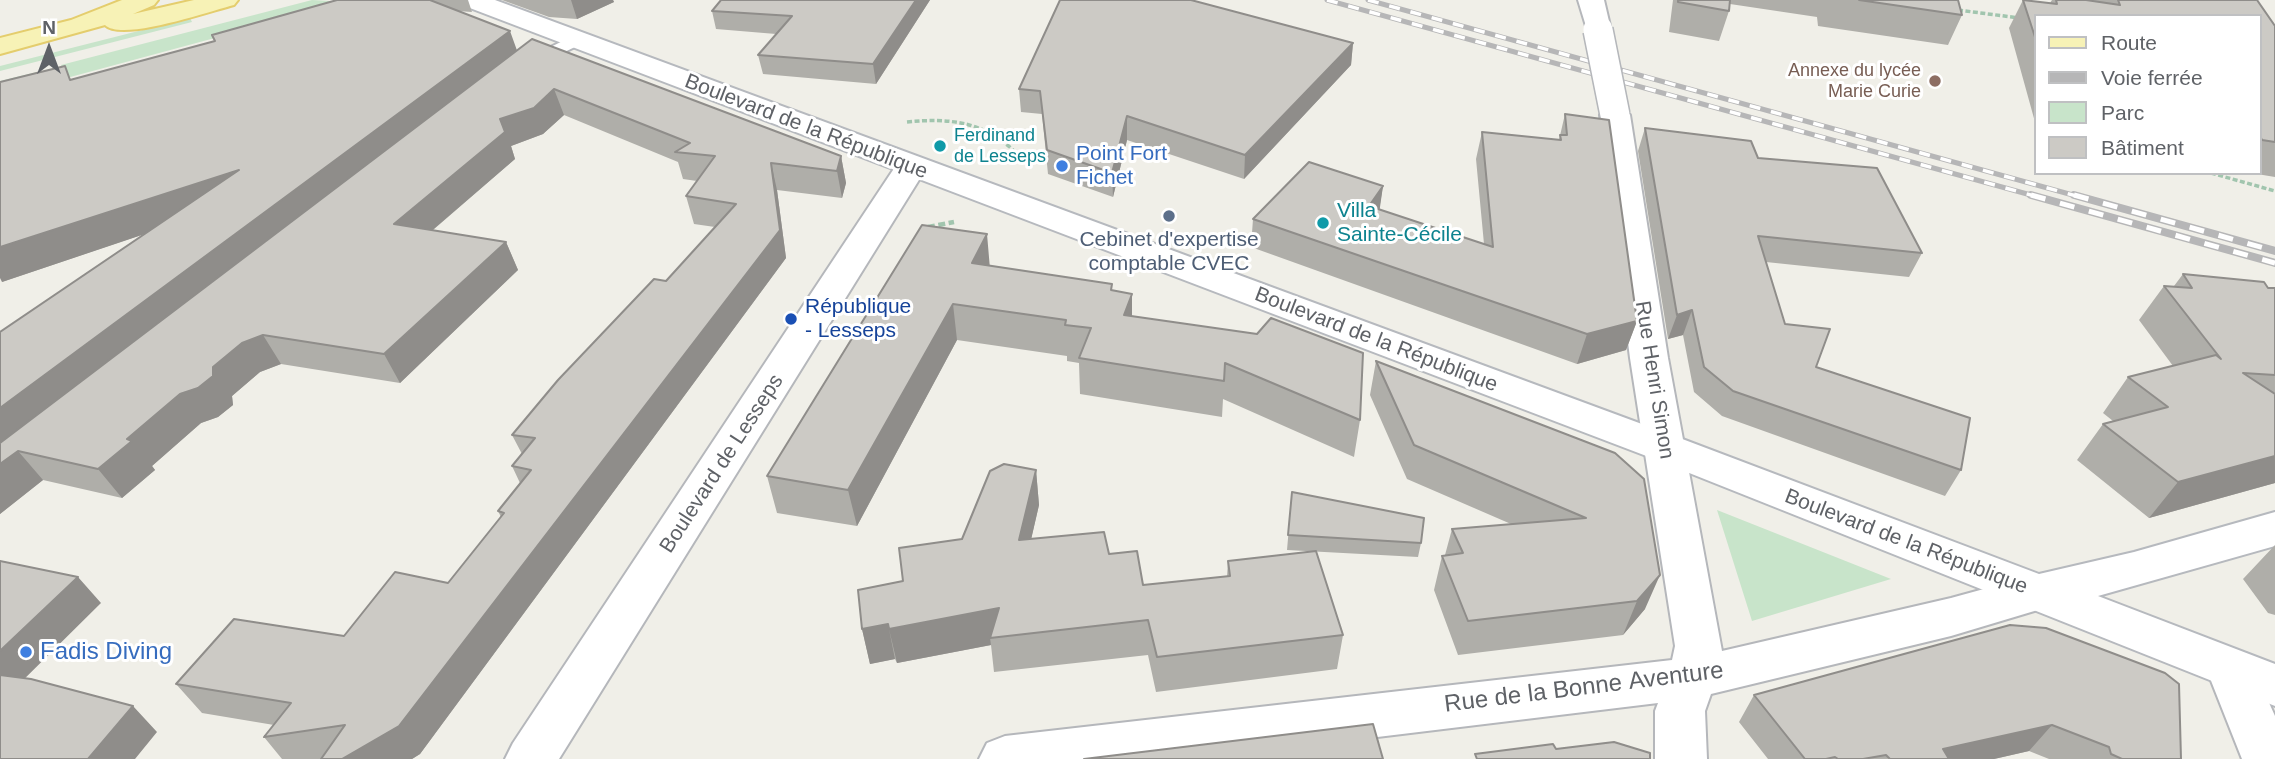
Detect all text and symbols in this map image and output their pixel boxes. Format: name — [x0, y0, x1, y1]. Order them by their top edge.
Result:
north arrow — [14, 14, 84, 84]
legend — [2034, 14, 2261, 175]
text: N — [42, 17, 56, 38]
text: Route — [2101, 31, 2157, 54]
place label: Annexe du lycée Marie Curie — [1788, 60, 1921, 102]
text: Voie ferrée — [2101, 66, 2203, 89]
street label: Boulevard de la République — [681, 69, 931, 185]
marker: Annexe du lycée Marie Curie — [1927, 73, 1943, 89]
text: Parc — [2101, 101, 2144, 124]
place label: Ferdinand de Lesseps — [954, 125, 1046, 168]
text: Bâtiment — [2101, 136, 2184, 159]
marker: Ferdinand de Lesseps — [932, 138, 948, 154]
place label: Point Fort Fichet — [1076, 141, 1167, 191]
marker: Point Fort Fichet — [1054, 158, 1070, 174]
place label: Villa Sainte-Cécile — [1337, 198, 1462, 248]
marker: Cebinet d'expertise comptable CVEC — [1161, 208, 1177, 224]
marker: Villa Sainte-Cécile — [1315, 215, 1331, 231]
place label: Cebinet d'expertise comptable CVEC — [1079, 227, 1259, 277]
street label: Boulevard de la République — [1251, 282, 1501, 398]
place label: République - Lesseps — [805, 294, 911, 344]
street label: Rue Henri Simon — [1629, 299, 1679, 461]
marker: République - Lesseps — [783, 311, 799, 327]
street label: Boulevard de Lesseps — [655, 370, 789, 558]
street label: Boulevard de la République — [1781, 484, 2031, 600]
place label: Fadis Diving — [40, 638, 172, 666]
marker: Fadis Diving — [18, 644, 34, 660]
street label: Rue de la Bonne Aventure — [1443, 657, 1725, 719]

